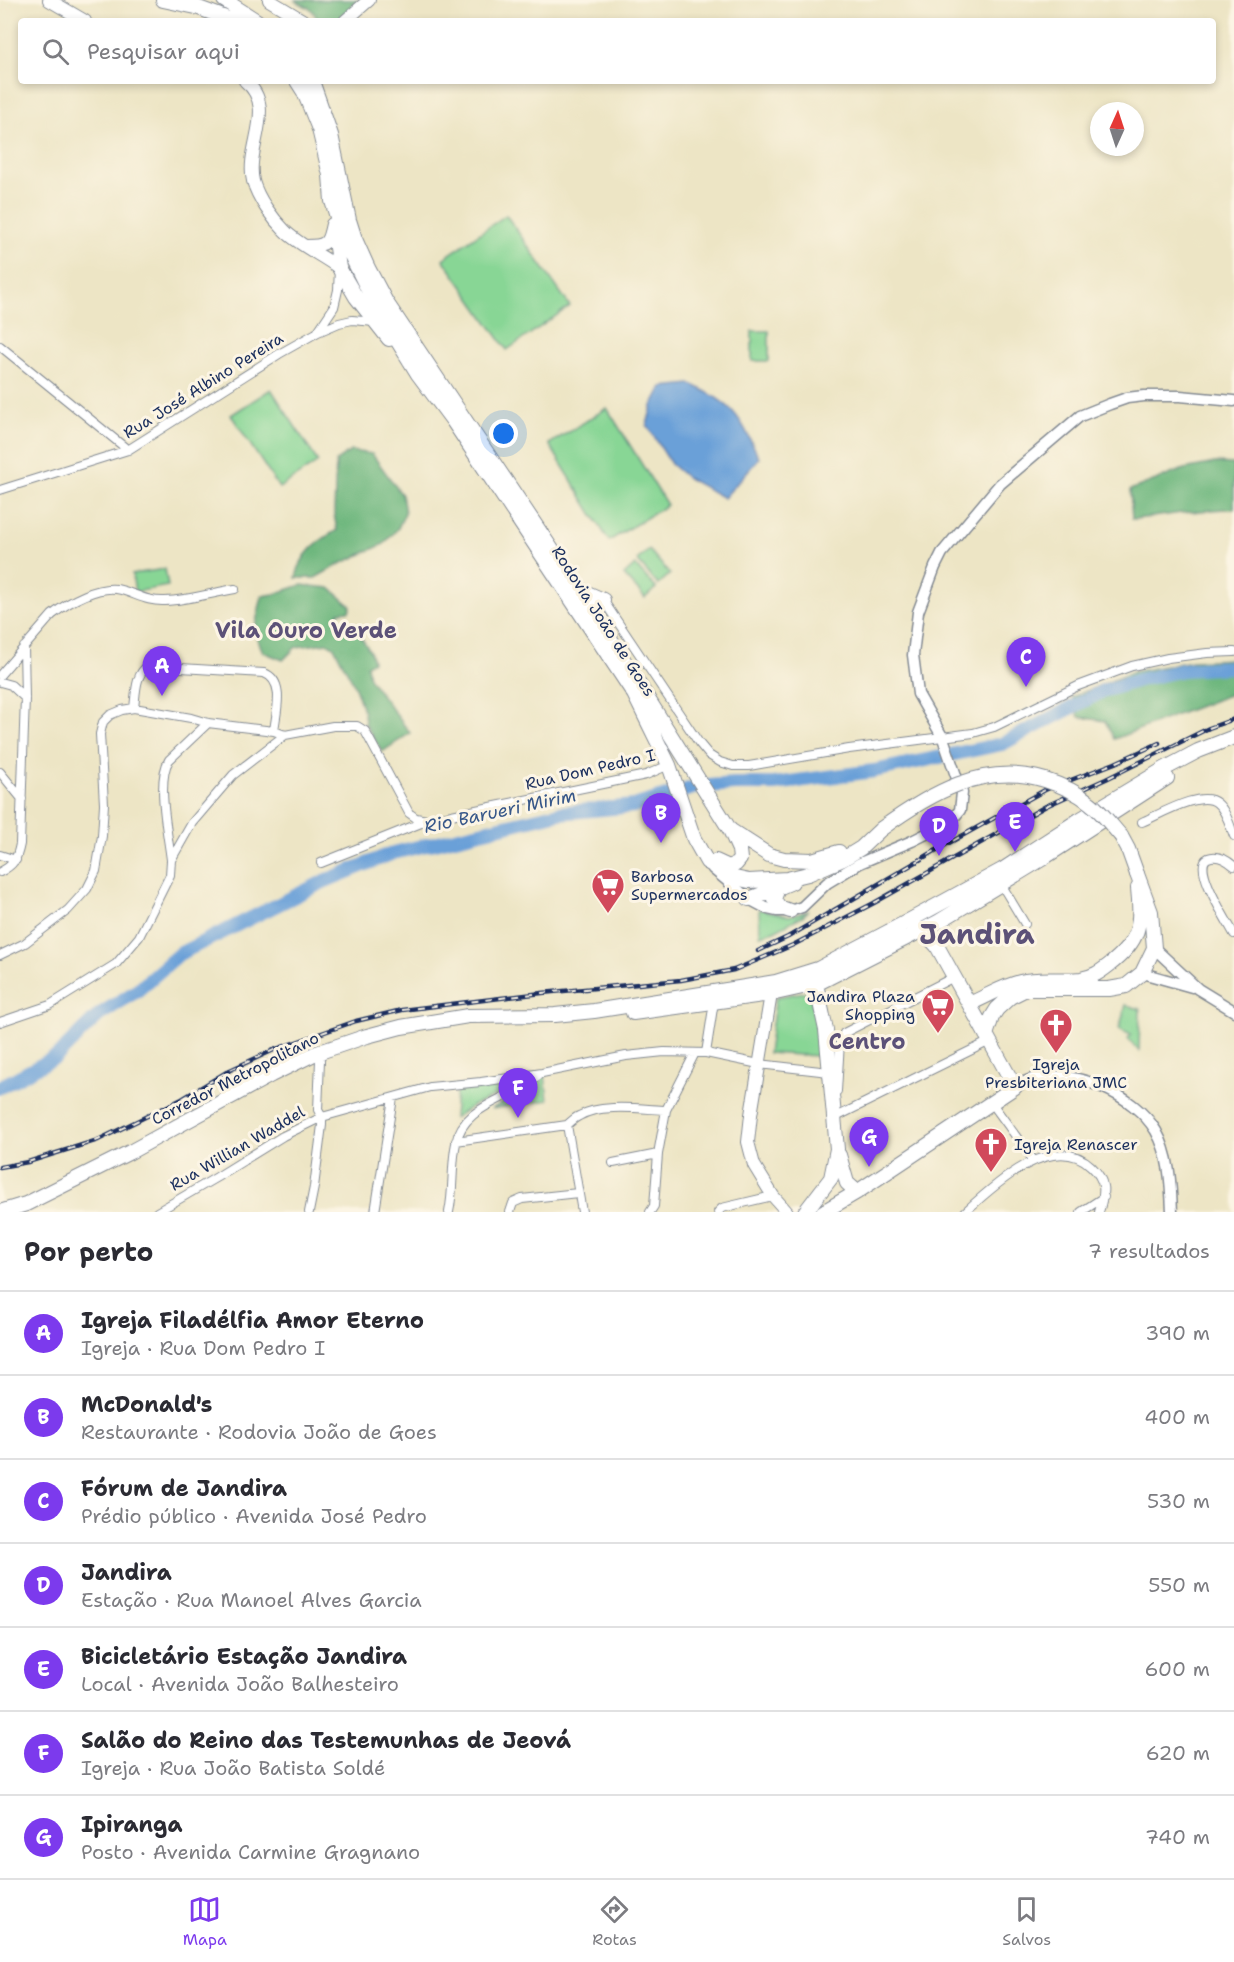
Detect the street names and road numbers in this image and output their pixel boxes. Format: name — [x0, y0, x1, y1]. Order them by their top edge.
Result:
street label: Rua José Albino Pereira — [119, 328, 287, 443]
street label: Rodovia João de Goes — [547, 542, 660, 700]
street label: Rua Dom Pedro I — [523, 744, 657, 795]
street label: Corredor Metropolitano — [148, 1027, 322, 1130]
street label: Rua Willian Waddel — [166, 1101, 309, 1196]

